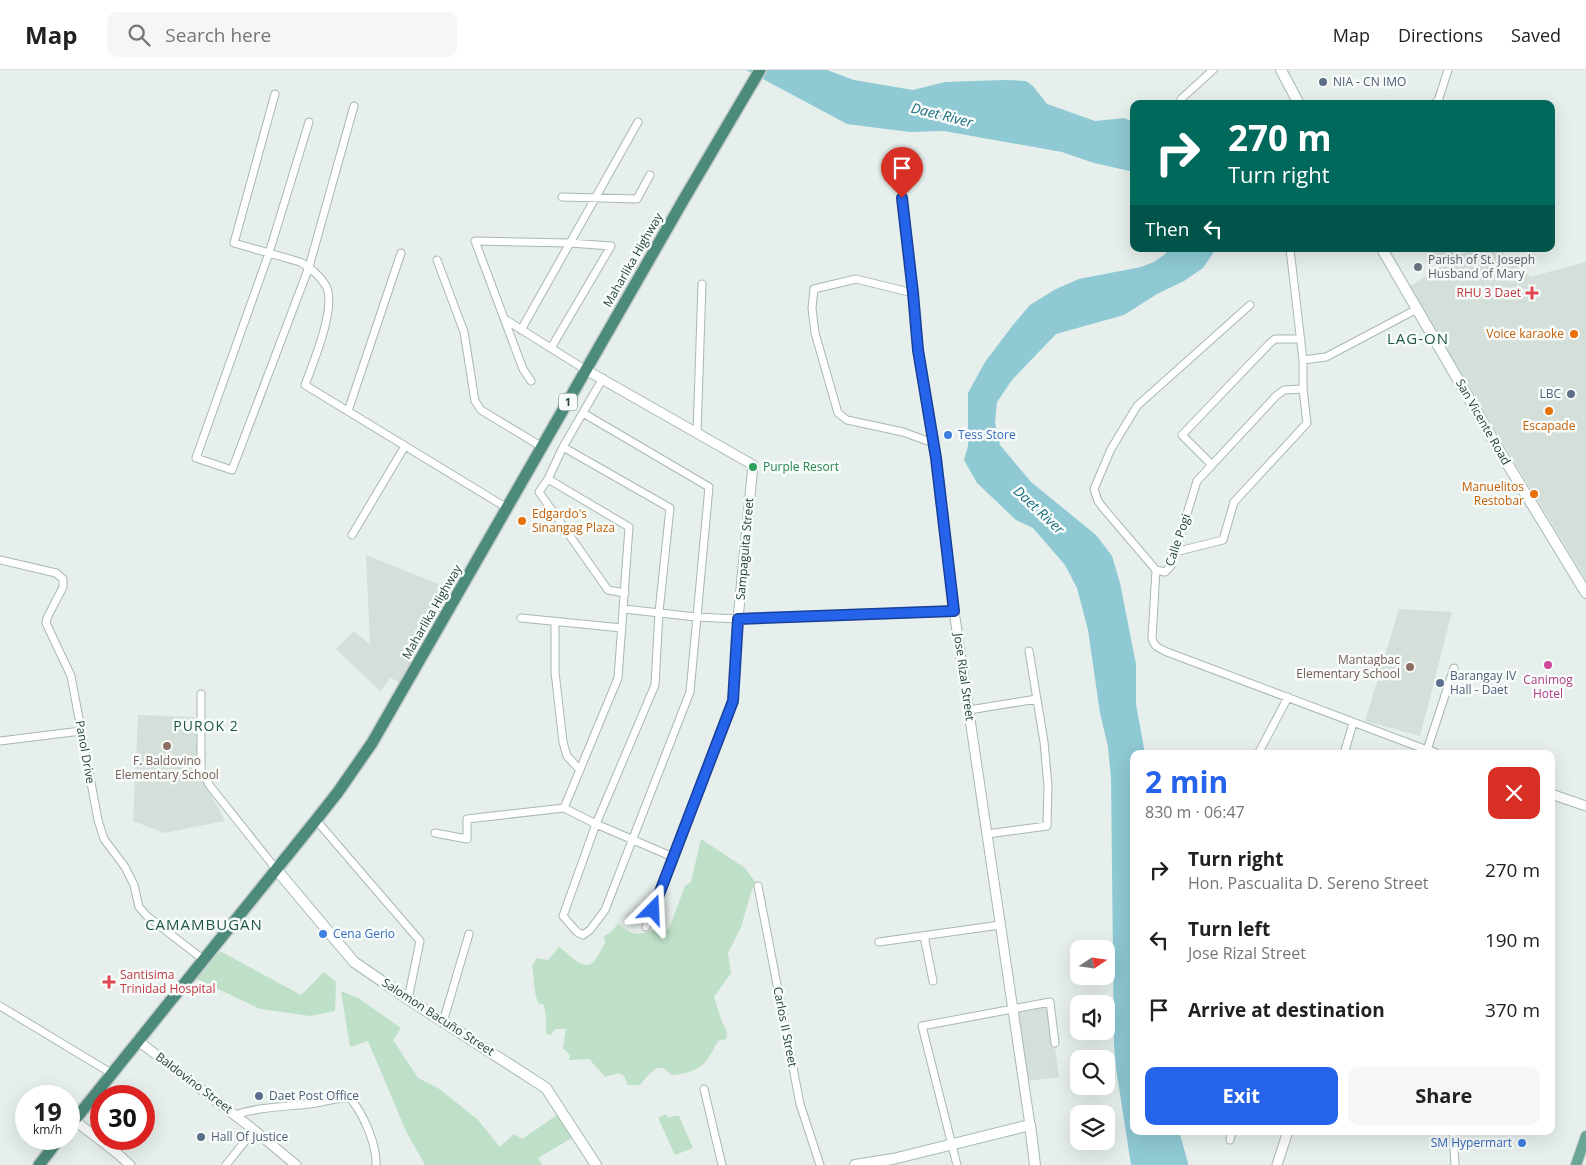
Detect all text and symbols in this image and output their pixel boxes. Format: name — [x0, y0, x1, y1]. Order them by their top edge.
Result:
search box — [107, 12, 457, 57]
text: Map — [25, 18, 77, 51]
icon: search — [125, 21, 153, 49]
text: Search here — [165, 22, 271, 48]
text: Map — [1333, 23, 1370, 47]
text: Directions — [1398, 23, 1483, 47]
text: Saved — [1511, 23, 1561, 47]
place label: NIA - CN IMO — [1333, 73, 1406, 90]
marker: NIA - CN IMO — [1317, 76, 1329, 88]
water label: Daet River — [909, 98, 975, 131]
text: 270 m — [1228, 114, 1332, 161]
icon: right — [1145, 120, 1210, 185]
pin — [881, 147, 923, 198]
icon: arrive — [888, 154, 916, 182]
text: Turn right — [1228, 159, 1330, 189]
street label: Maharlika Highway — [599, 209, 667, 310]
icon: left — [1199, 215, 1227, 243]
text: Then — [1145, 216, 1189, 242]
place label: Parish of St. Joseph Husband of Mary — [1428, 251, 1535, 282]
marker: Parish of St. Joseph Husband of Mary — [1412, 261, 1424, 273]
place label: RHU 3 Daet — [1457, 284, 1521, 301]
marker: RHU 3 Daet — [1525, 286, 1539, 300]
place label: Voice karaoke — [1486, 325, 1564, 342]
district label: LAG-ON — [1387, 328, 1449, 348]
marker: Voice karaoke — [1568, 328, 1580, 340]
street label: San Vicente Road — [1452, 376, 1515, 468]
place label: LBC — [1539, 385, 1561, 402]
marker: LBC — [1565, 388, 1577, 400]
road number: 1 — [559, 394, 577, 411]
marker: Escapade — [1543, 405, 1555, 417]
place label: Escapade — [1523, 417, 1576, 434]
place label: Tess Store — [958, 426, 1016, 443]
marker: Tess Store — [942, 429, 954, 441]
place label: Purple Resort — [763, 458, 839, 475]
marker: Purple Resort — [747, 461, 759, 473]
place label: Manuelitos Restobar — [1462, 478, 1524, 509]
water label: Daet River — [1010, 481, 1069, 538]
marker: Manuelitos Restobar — [1528, 488, 1540, 500]
street label: Sampaguita Street — [732, 497, 757, 601]
place label: Edgardo's Sinangag Plaza — [532, 505, 615, 536]
street label: Calle Pogi — [1161, 511, 1194, 568]
marker: Edgardo's Sinangag Plaza — [516, 515, 528, 527]
street label: Maharlika Highway — [398, 561, 466, 662]
street label: Jose Rizal Street — [950, 631, 979, 722]
place label: Mantagbac Elementary School — [1296, 651, 1400, 682]
marker: Canimog Hotel — [1542, 659, 1554, 671]
marker: Mantagbac Elementary School — [1404, 661, 1416, 673]
place label: Barangay IV Hall - Daet — [1450, 667, 1517, 698]
place label: Canimog Hotel — [1523, 671, 1573, 702]
marker: Barangay IV Hall - Daet — [1434, 677, 1446, 689]
district label: PUROK 2 — [173, 716, 239, 735]
street label: Panol Drive — [72, 719, 99, 785]
marker: F. Baldovino Elementary School — [161, 740, 173, 752]
place label: F. Baldovino Elementary School — [115, 752, 219, 783]
text: 2 min — [1145, 761, 1228, 802]
button: close — [1488, 767, 1540, 819]
text: 830 m · 06:47 — [1145, 801, 1245, 823]
text: Turn right — [1188, 846, 1283, 872]
icon: right — [1145, 856, 1173, 884]
text: 270 m — [1485, 857, 1540, 883]
text: Hon. Pascualita D. Sereno Street — [1188, 872, 1428, 894]
position arrow — [626, 883, 678, 935]
district label: CAMAMBUGAN — [145, 914, 263, 934]
text: Turn left — [1188, 916, 1270, 942]
place label: Cena Gerio — [333, 925, 395, 942]
icon: left — [1145, 926, 1173, 954]
text: 190 m — [1485, 927, 1540, 953]
marker: Cena Gerio — [317, 928, 329, 940]
north arrow — [1070, 940, 1115, 985]
map controls — [1070, 940, 1115, 1150]
text: Jose Rizal Street — [1188, 942, 1306, 964]
place label: Santisima Trinidad Hospital — [120, 966, 216, 997]
street label: Salomon Bacuño Street — [379, 974, 498, 1059]
marker: Santisima Trinidad Hospital — [102, 975, 116, 989]
street label: Carlos II Street — [769, 985, 802, 1069]
button: sound — [1070, 995, 1115, 1040]
icon: arrive — [1145, 996, 1173, 1024]
text: Arrive at destination — [1188, 997, 1385, 1023]
text: 370 m — [1485, 997, 1540, 1023]
street label: Baldovino Street — [152, 1048, 236, 1117]
button: search — [1070, 1050, 1115, 1095]
button: Exit — [1145, 1067, 1338, 1125]
button: Share — [1348, 1067, 1540, 1125]
speed limit sign: 30 — [90, 1085, 155, 1150]
place label: Daet Post Office — [269, 1087, 359, 1104]
marker: Daet Post Office — [253, 1090, 265, 1102]
text: 19 — [33, 1094, 62, 1128]
button: layers — [1070, 1105, 1115, 1150]
text: km/h — [33, 1121, 62, 1138]
place label: Hall Of Justice — [211, 1128, 289, 1145]
marker: Hall Of Justice — [195, 1131, 207, 1143]
place label: SM Hypermart — [1431, 1134, 1512, 1151]
marker: SM Hypermart — [1516, 1137, 1528, 1149]

